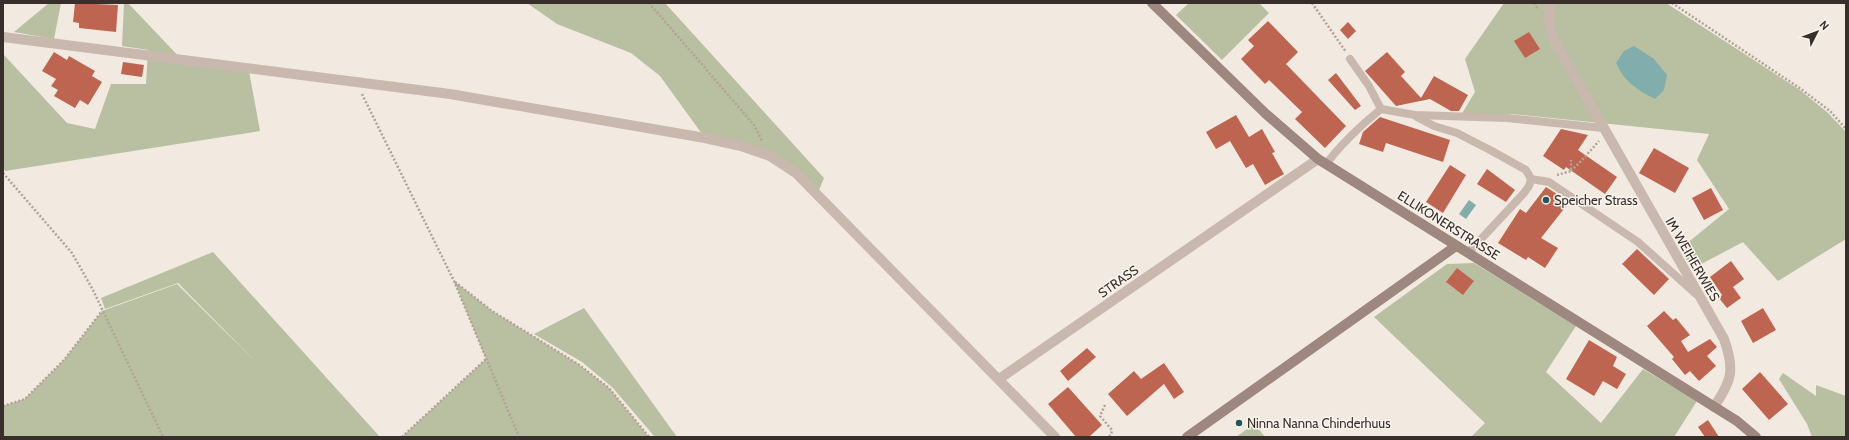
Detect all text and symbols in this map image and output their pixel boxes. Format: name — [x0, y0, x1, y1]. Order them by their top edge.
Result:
north arrow — [1797, 12, 1837, 52]
text: N — [1817, 18, 1832, 33]
street label: ELLIKONERSTRASSE — [1395, 187, 1503, 263]
place label: Speicher Strass — [1554, 192, 1638, 208]
marker: Speicher Strass — [1541, 195, 1551, 205]
street label: IM WEIHERWIES — [1663, 214, 1724, 304]
street label: STRASS — [1095, 261, 1142, 301]
place label: Ninna Nanna Chinderhuus — [1247, 415, 1391, 431]
marker: Ninna Nanna Chinderhuus — [1234, 418, 1244, 428]

